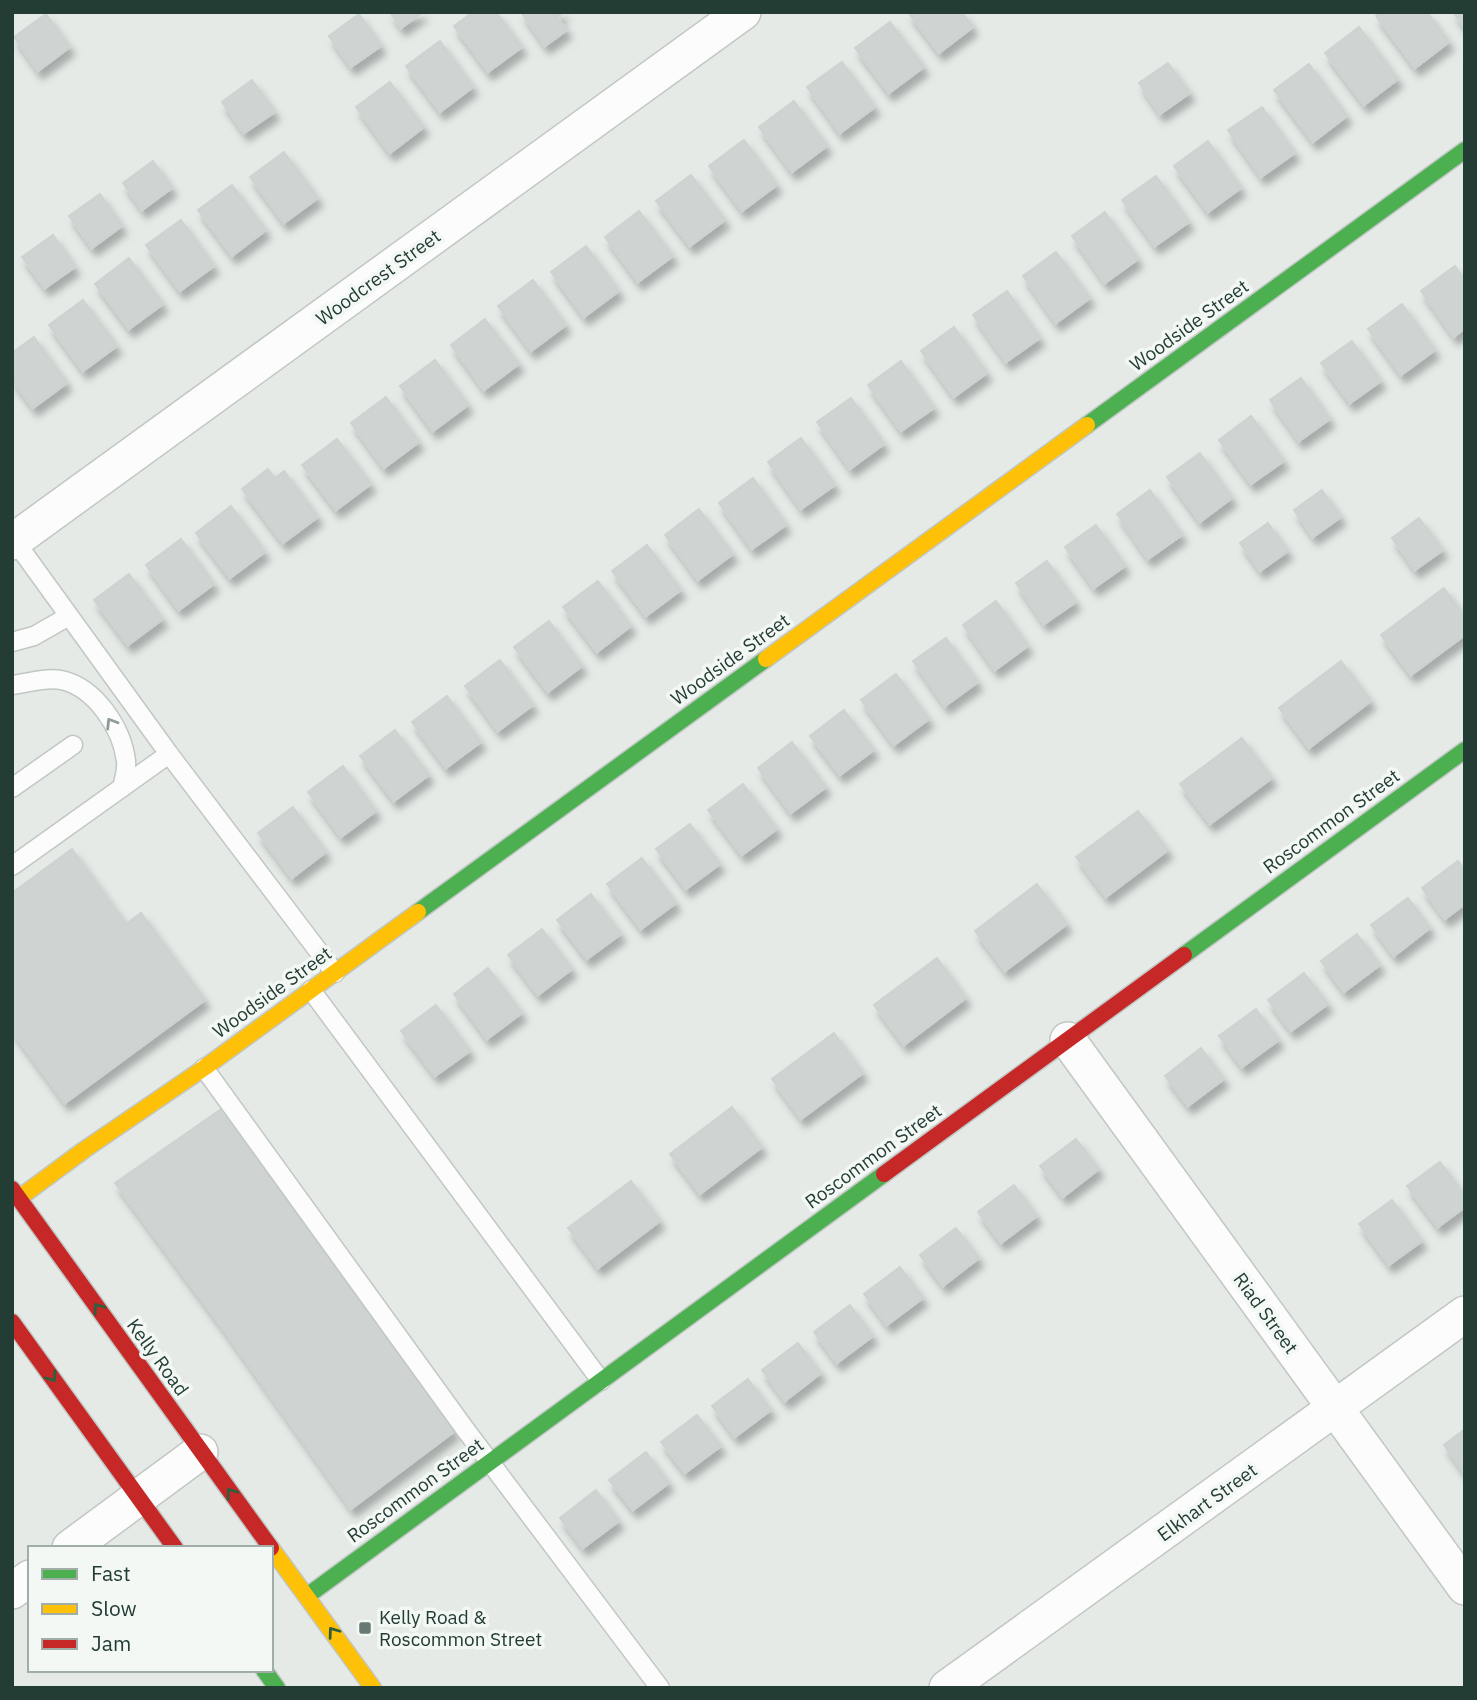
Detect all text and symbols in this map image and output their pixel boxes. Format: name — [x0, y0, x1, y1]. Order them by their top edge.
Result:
street label: Woodcrest Street — [311, 224, 445, 330]
street label: Woodside Street — [1125, 274, 1253, 376]
street label: Woodside Street — [666, 608, 794, 710]
one-way arrow — [107, 718, 120, 731]
street label: Roscommon Street — [1258, 763, 1404, 879]
street label: Woodside Street — [208, 941, 336, 1043]
street label: Roscommon Street — [800, 1098, 946, 1214]
street label: Riad Street — [1228, 1268, 1304, 1358]
one-way arrow — [93, 1303, 106, 1316]
street label: Kelly Road — [122, 1314, 194, 1400]
one-way arrow — [44, 1369, 56, 1382]
street label: Roscommon Street — [342, 1432, 488, 1548]
street label: Elkhart Street — [1152, 1458, 1262, 1546]
one-way arrow — [226, 1488, 239, 1501]
legend — [28, 1546, 273, 1672]
text: Fast — [91, 1559, 131, 1587]
text: Slow — [91, 1594, 137, 1622]
place label: Kelly Road & Roscommon Street — [379, 1605, 542, 1651]
marker: Kelly Road & Roscommon Street — [357, 1620, 373, 1636]
one-way arrow — [329, 1627, 341, 1640]
text: Jam — [91, 1629, 131, 1657]

